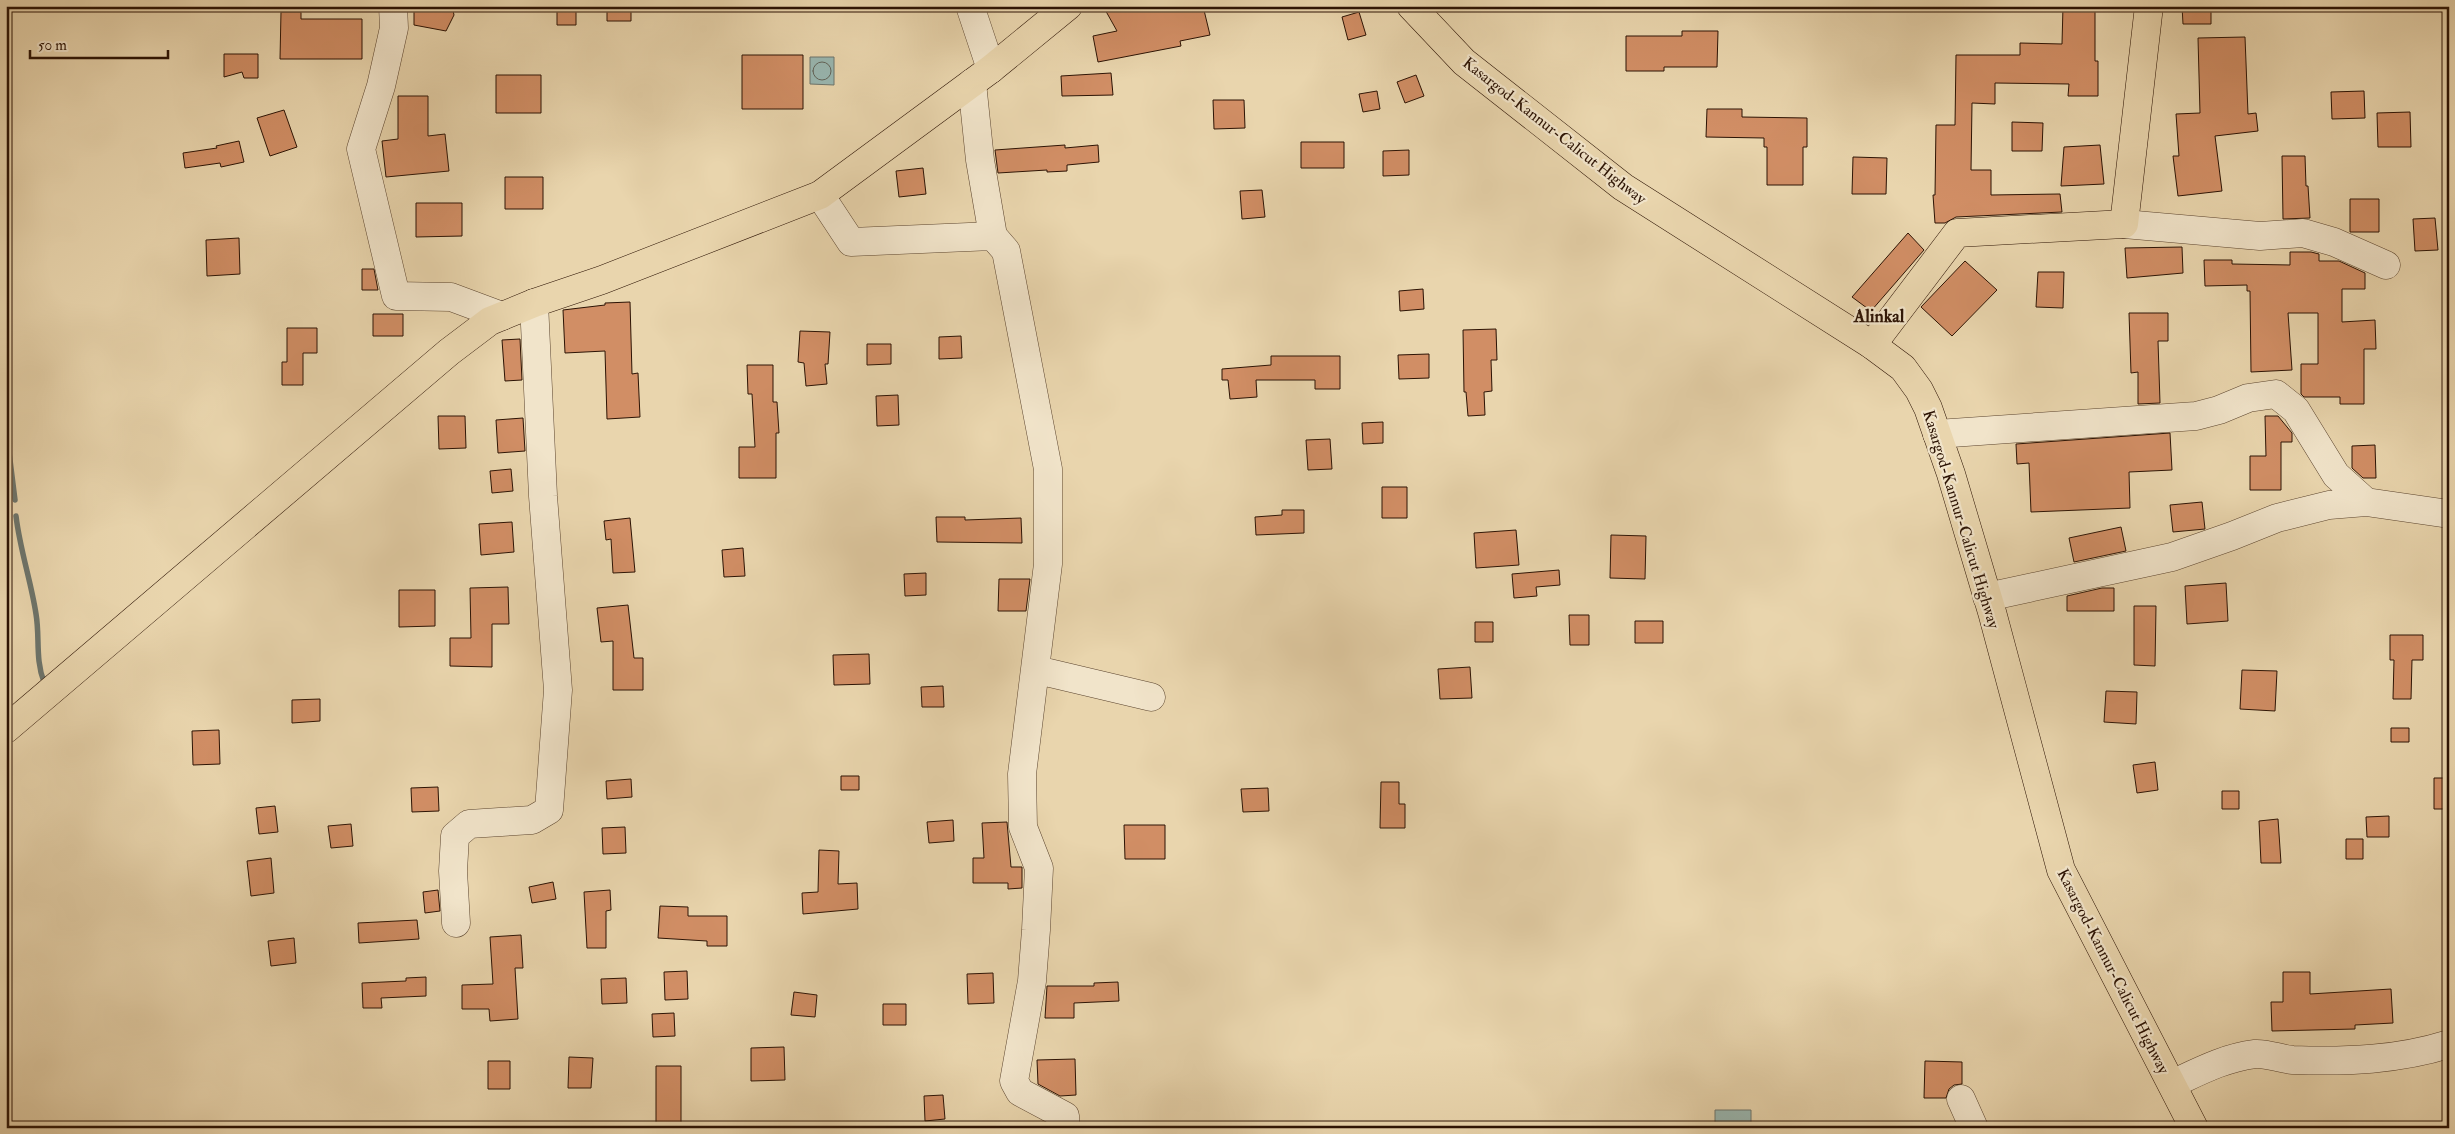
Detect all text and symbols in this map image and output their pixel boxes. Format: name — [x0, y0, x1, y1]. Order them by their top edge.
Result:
scale bar — [30, 28, 168, 60]
text: 50 m — [38, 36, 67, 55]
street label: Kasargod-Kannur-Calicut Highway — [1459, 53, 1651, 209]
district label: Alinkal — [1853, 305, 1905, 328]
street label: Kasargod-Kannur-Calicut Highway — [1918, 408, 2004, 632]
street label: Kasargod-Kannur-Calicut Highway — [2053, 866, 2174, 1078]

